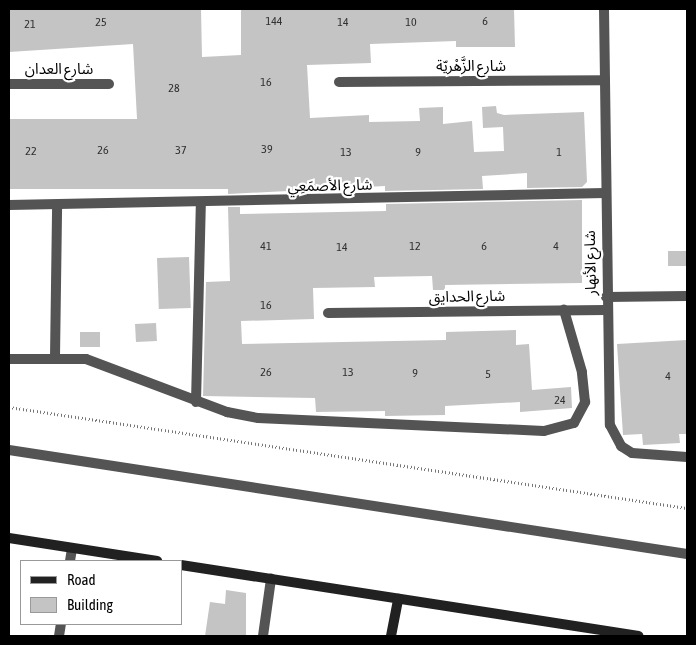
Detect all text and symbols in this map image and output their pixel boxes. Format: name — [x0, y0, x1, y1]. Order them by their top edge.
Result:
house number: 144 — [266, 15, 282, 29]
house number: 6 — [482, 15, 488, 29]
house number: 25 — [95, 16, 107, 30]
house number: 14 — [337, 16, 349, 30]
house number: 10 — [405, 16, 417, 30]
house number: 21 — [24, 18, 36, 32]
street label: شارع الزَّهْريّة — [436, 57, 506, 75]
street label: شارع العدان — [25, 60, 93, 78]
house number: 16 — [260, 76, 272, 90]
house number: 28 — [168, 82, 180, 96]
house number: 39 — [261, 143, 273, 157]
house number: 26 — [97, 144, 109, 158]
house number: 37 — [175, 144, 187, 158]
house number: 22 — [25, 145, 37, 159]
house number: 13 — [340, 146, 352, 160]
house number: 9 — [415, 146, 421, 160]
house number: 1 — [556, 146, 562, 160]
street label: شارع الأصمَعِي — [288, 175, 372, 195]
street label: شارع الأنهار — [580, 230, 600, 296]
house number: 41 — [260, 240, 272, 254]
house number: 12 — [409, 240, 421, 254]
house number: 6 — [481, 240, 487, 254]
house number: 4 — [553, 240, 559, 254]
house number: 14 — [336, 241, 348, 255]
street label: شارع الحدايق — [429, 286, 505, 306]
house number: 16 — [260, 299, 272, 313]
house number: 26 — [260, 366, 272, 380]
house number: 13 — [342, 366, 354, 380]
house number: 9 — [412, 367, 418, 381]
house number: 5 — [485, 368, 491, 382]
house number: 4 — [665, 370, 671, 384]
house number: 24 — [554, 394, 566, 408]
legend — [20, 560, 182, 625]
text: Road — [67, 571, 96, 588]
text: Building — [67, 596, 113, 613]

